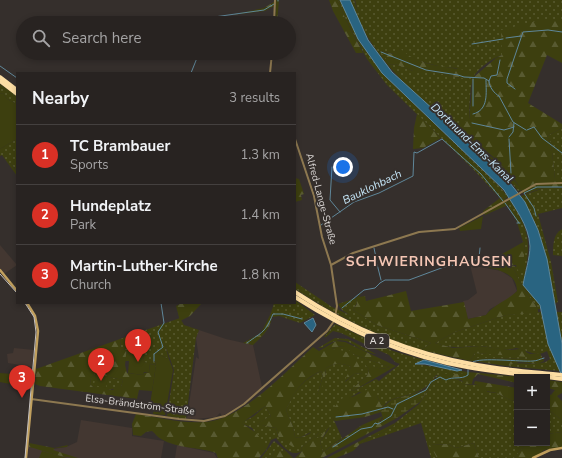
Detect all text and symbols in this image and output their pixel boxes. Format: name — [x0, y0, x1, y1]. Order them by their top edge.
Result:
search box — [16, 16, 296, 60]
icon: search — [30, 27, 52, 49]
text: Search here — [62, 28, 142, 48]
text: Nearby — [32, 87, 89, 110]
text: 3 results — [229, 89, 280, 107]
water label: Dortmund-Ems-Kanal — [428, 100, 516, 186]
text: TC Brambauer — [70, 136, 170, 156]
text: 1 — [41, 146, 49, 164]
text: 1.3 km — [240, 146, 280, 164]
street label: Alfred-Lange-Straße — [302, 152, 340, 246]
text: Sports — [70, 156, 109, 174]
your location — [333, 157, 353, 177]
water label: Bauklohbach — [340, 166, 404, 208]
text: Hundeplatz — [70, 196, 151, 216]
text: 2 — [41, 206, 49, 224]
text: 1.4 km — [240, 206, 280, 224]
text: Park — [70, 216, 96, 234]
district label: SCHWIERINGHAUSEN — [346, 252, 512, 271]
text: Martin-Luther-Kirche — [70, 256, 218, 276]
text: 3 — [41, 266, 49, 284]
text: 1.8 km — [240, 266, 280, 284]
text: Church — [70, 276, 111, 294]
pin: 1 — [125, 329, 151, 362]
road number: A 2 — [365, 334, 389, 348]
pin: 2 — [88, 348, 114, 381]
pin: 3 — [9, 365, 35, 398]
map controls — [514, 374, 550, 446]
button: + — [514, 374, 550, 410]
street label: Elsa-Brändström-Straße — [85, 391, 195, 419]
button: − — [514, 410, 550, 446]

